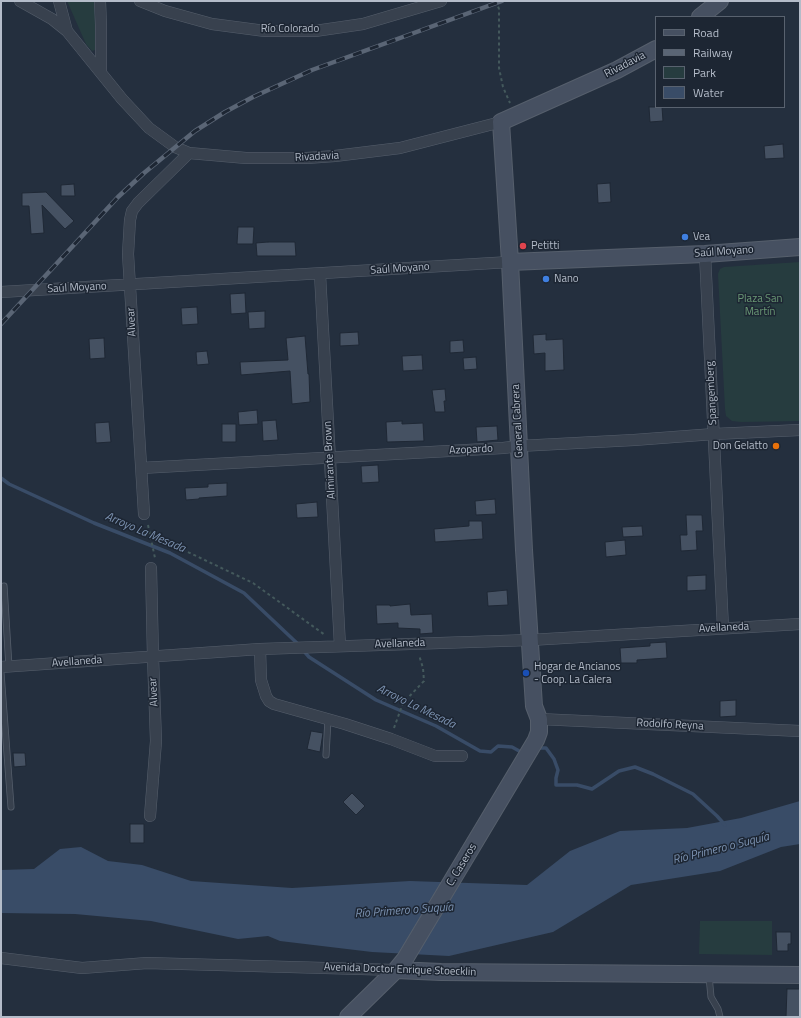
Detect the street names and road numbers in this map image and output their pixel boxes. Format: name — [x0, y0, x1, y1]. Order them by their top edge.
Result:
street label: Río Colorado — [261, 22, 319, 36]
street label: Rivadavia — [602, 49, 648, 81]
street label: Rivadavia — [294, 149, 340, 165]
street label: Saúl Moyano — [694, 243, 754, 261]
street label: Saúl Moyano — [370, 260, 430, 278]
street label: Saúl Moyano — [47, 280, 107, 296]
street label: Alvear — [125, 307, 139, 337]
street label: Spangemberg — [704, 361, 720, 425]
street label: General Cabrera — [509, 384, 527, 458]
street label: Almirante Brown — [321, 421, 339, 499]
street label: Azopardo — [449, 442, 493, 458]
street label: Avellaneda — [698, 620, 750, 636]
street label: Avellaneda — [375, 637, 425, 651]
street label: Avellaneda — [51, 654, 103, 670]
street label: Alvear — [147, 677, 161, 707]
street label: Rodolfo Reyna — [636, 717, 704, 733]
street label: C. Caseros — [444, 841, 480, 889]
street label: Avenida Doctor Enrique Stoecklin — [324, 961, 476, 979]

